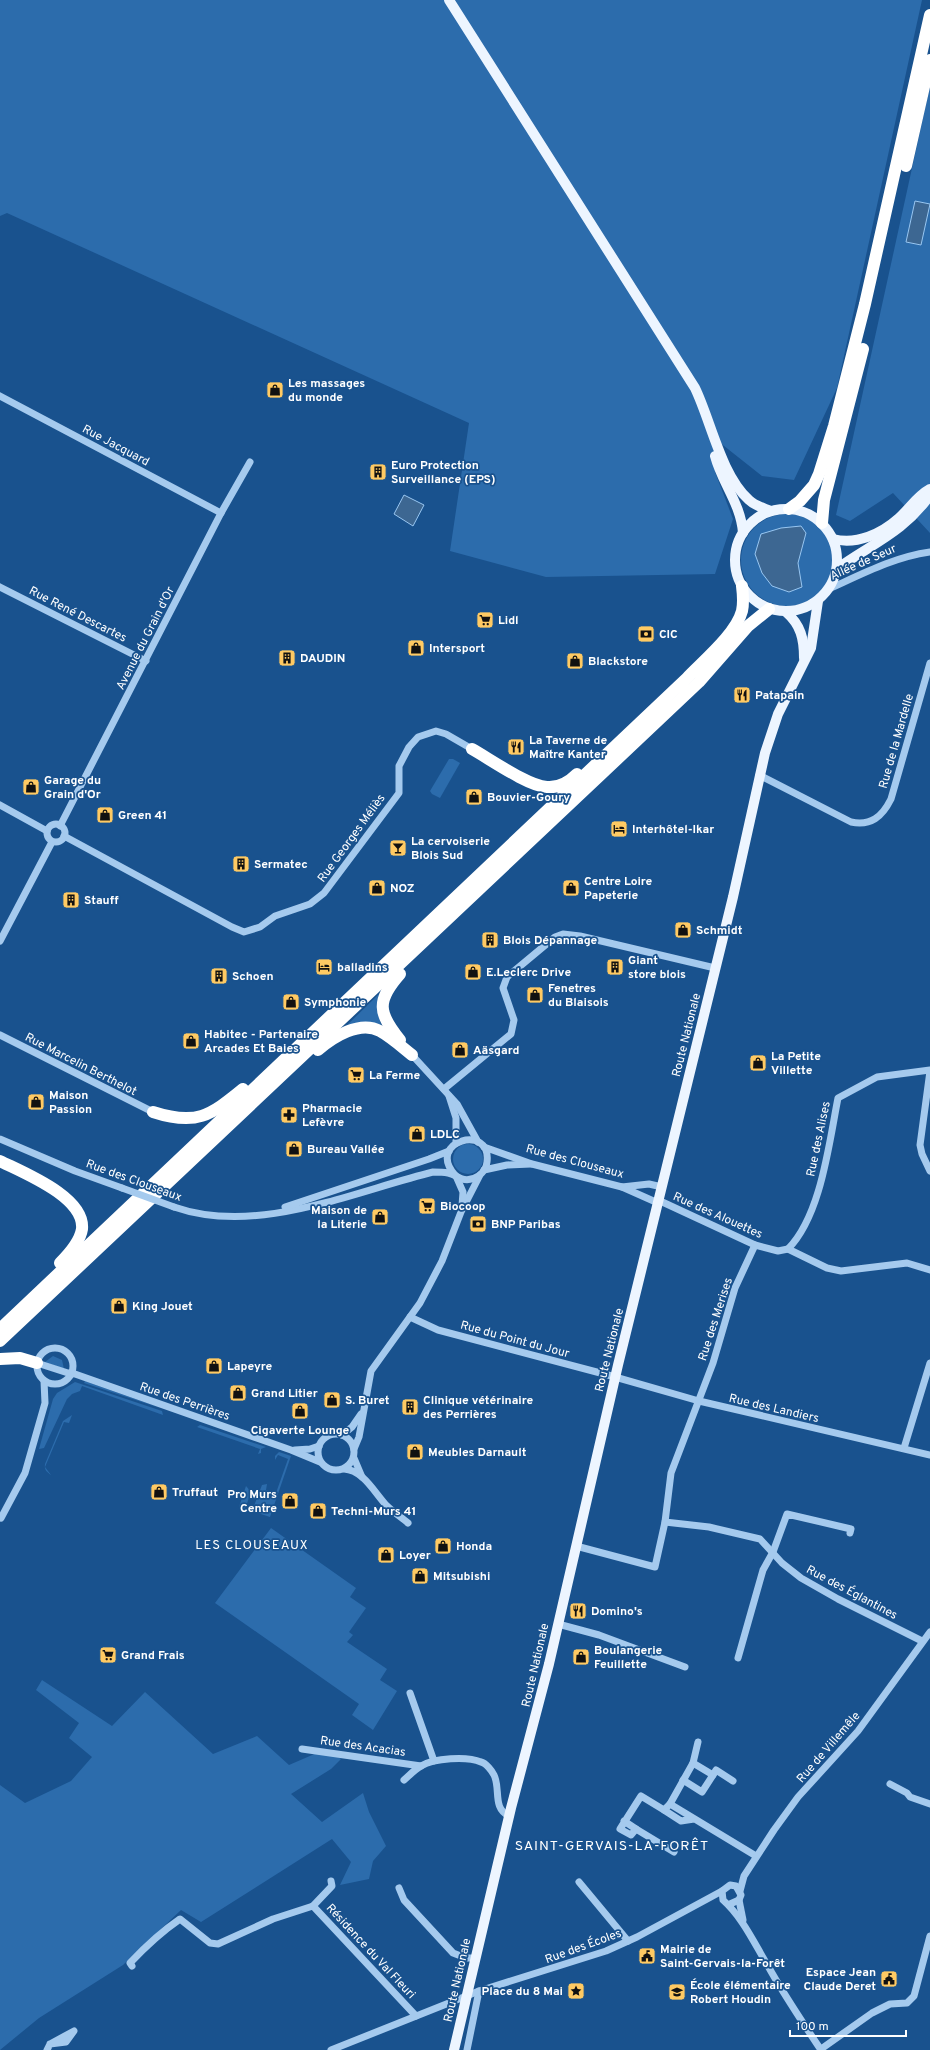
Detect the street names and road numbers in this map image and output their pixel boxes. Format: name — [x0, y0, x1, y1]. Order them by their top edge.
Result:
street label: Rue Jacquard — [79, 421, 152, 470]
street label: Allée de Seur — [828, 541, 899, 585]
street label: Rue René Descartes — [26, 583, 129, 646]
street label: Avenue du Grain d'Or — [113, 584, 179, 693]
street label: Rue de la Mardelle — [876, 692, 918, 791]
street label: Rue Georges Méliès — [314, 791, 389, 886]
street label: Route Nationale — [669, 992, 705, 1079]
street label: Rue Marcelin Berthelot — [22, 1030, 139, 1100]
street label: Rue des Alises — [803, 1100, 835, 1178]
street label: Rue des Clouseaux — [524, 1141, 626, 1183]
street label: Rue des Clouseaux — [84, 1156, 184, 1206]
street label: Rue des Alouettes — [670, 1189, 765, 1243]
street label: Rue des Merises — [695, 1276, 737, 1363]
street label: Route Nationale — [592, 1307, 628, 1394]
street label: Rue du Point du Jour — [458, 1318, 571, 1362]
street label: Rue des Perrières — [137, 1379, 232, 1425]
street label: Rue des Landiers — [727, 1391, 820, 1427]
street label: Rue des Églantines — [803, 1562, 900, 1624]
street label: Route Nationale — [519, 1622, 553, 1709]
street label: Rue de Villemêle — [793, 1709, 864, 1787]
street label: Rue des Acacias — [319, 1733, 407, 1761]
street label: Résidence du Val Fleuri — [322, 1901, 419, 2003]
street label: Rue des Écoles — [543, 1926, 624, 1968]
street label: Route Nationale — [441, 1937, 475, 2024]

